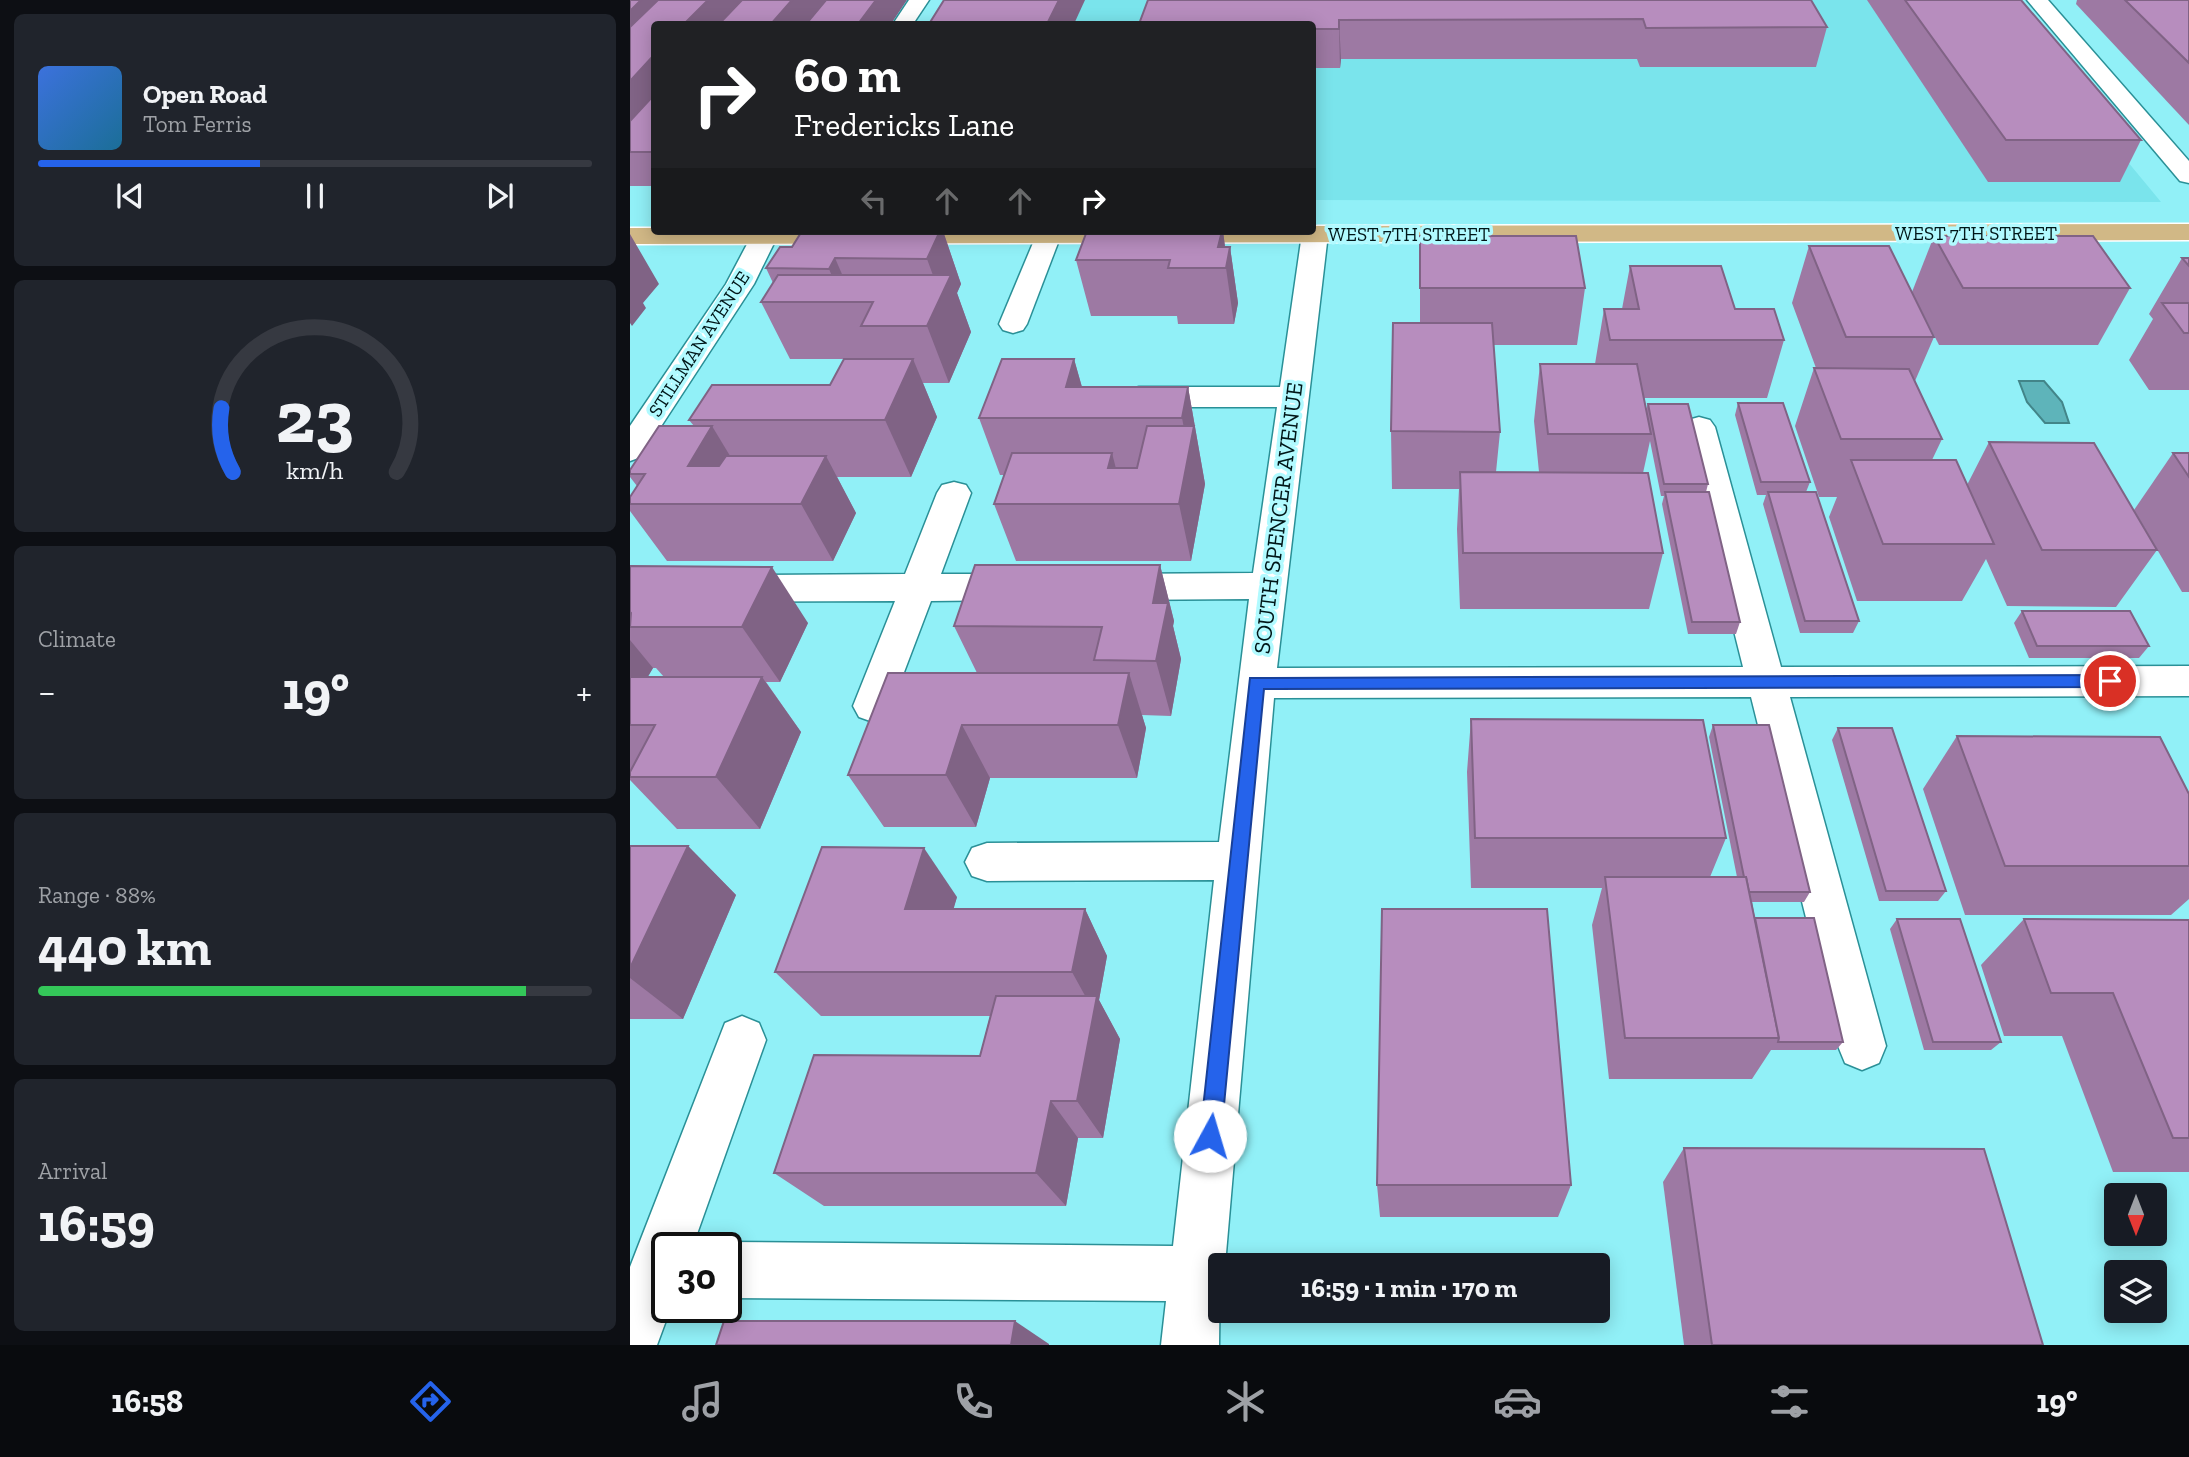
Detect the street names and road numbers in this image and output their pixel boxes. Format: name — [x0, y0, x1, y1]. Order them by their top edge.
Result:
street label: WEST 7TH STREET — [1895, 222, 2057, 245]
street label: WEST 7TH STREET — [1328, 223, 1490, 246]
street label: STILLMAN AVENUE — [643, 267, 755, 421]
street label: SOUTH SPENCER AVENUE — [1247, 381, 1309, 655]

